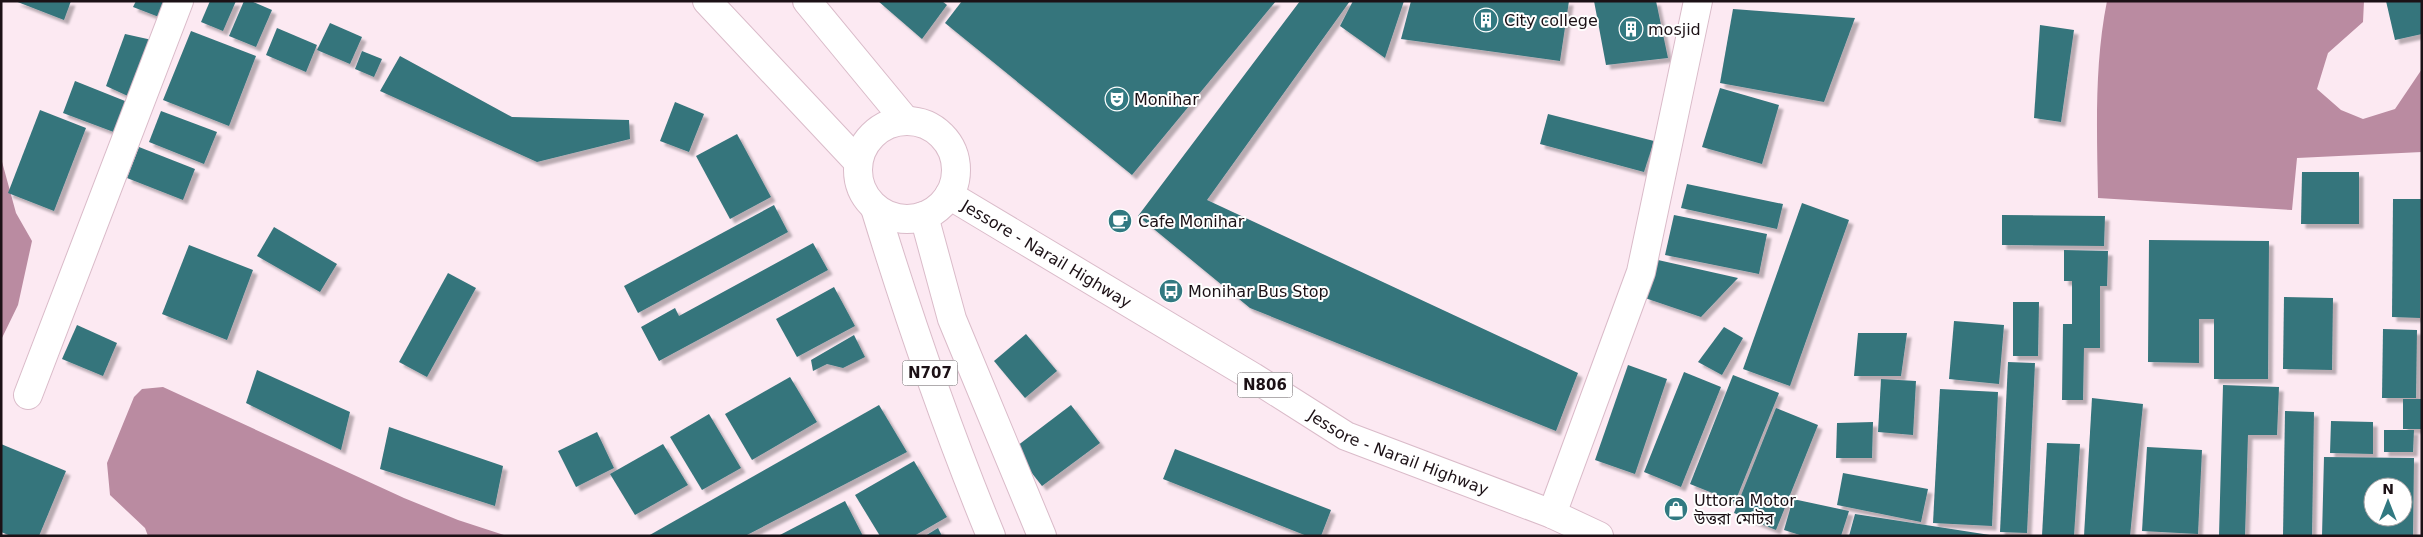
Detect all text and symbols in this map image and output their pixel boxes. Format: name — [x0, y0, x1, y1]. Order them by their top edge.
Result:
building icon: City college — [1473, 7, 1499, 33]
place label: City college — [1504, 11, 1598, 30]
building icon: mosjid — [1618, 16, 1644, 42]
place label: mosjid — [1648, 20, 1701, 39]
theatre icon: Monihar — [1104, 86, 1130, 112]
place label: Monihar — [1134, 90, 1199, 109]
street label: Jessore - Narail Highway — [957, 195, 1135, 312]
cafe icon: Cafe Monihar — [1107, 208, 1133, 234]
place label: Cafe Monihar — [1138, 212, 1245, 231]
bus stop icon: Monihar Bus Stop — [1158, 278, 1184, 304]
place label: Monihar Bus Stop — [1188, 282, 1329, 301]
road number: N707 — [902, 360, 958, 386]
road number: N806 — [1238, 372, 1292, 398]
street label: Jessore - Narail Highway — [1304, 405, 1491, 499]
north arrow — [2363, 477, 2413, 527]
text: N — [2382, 481, 2394, 497]
place label: Uttora Motor উত্তরা মোটর — [1693, 491, 1796, 528]
shop icon: Uttora Motor উত্তরা মোটর — [1663, 496, 1689, 522]

